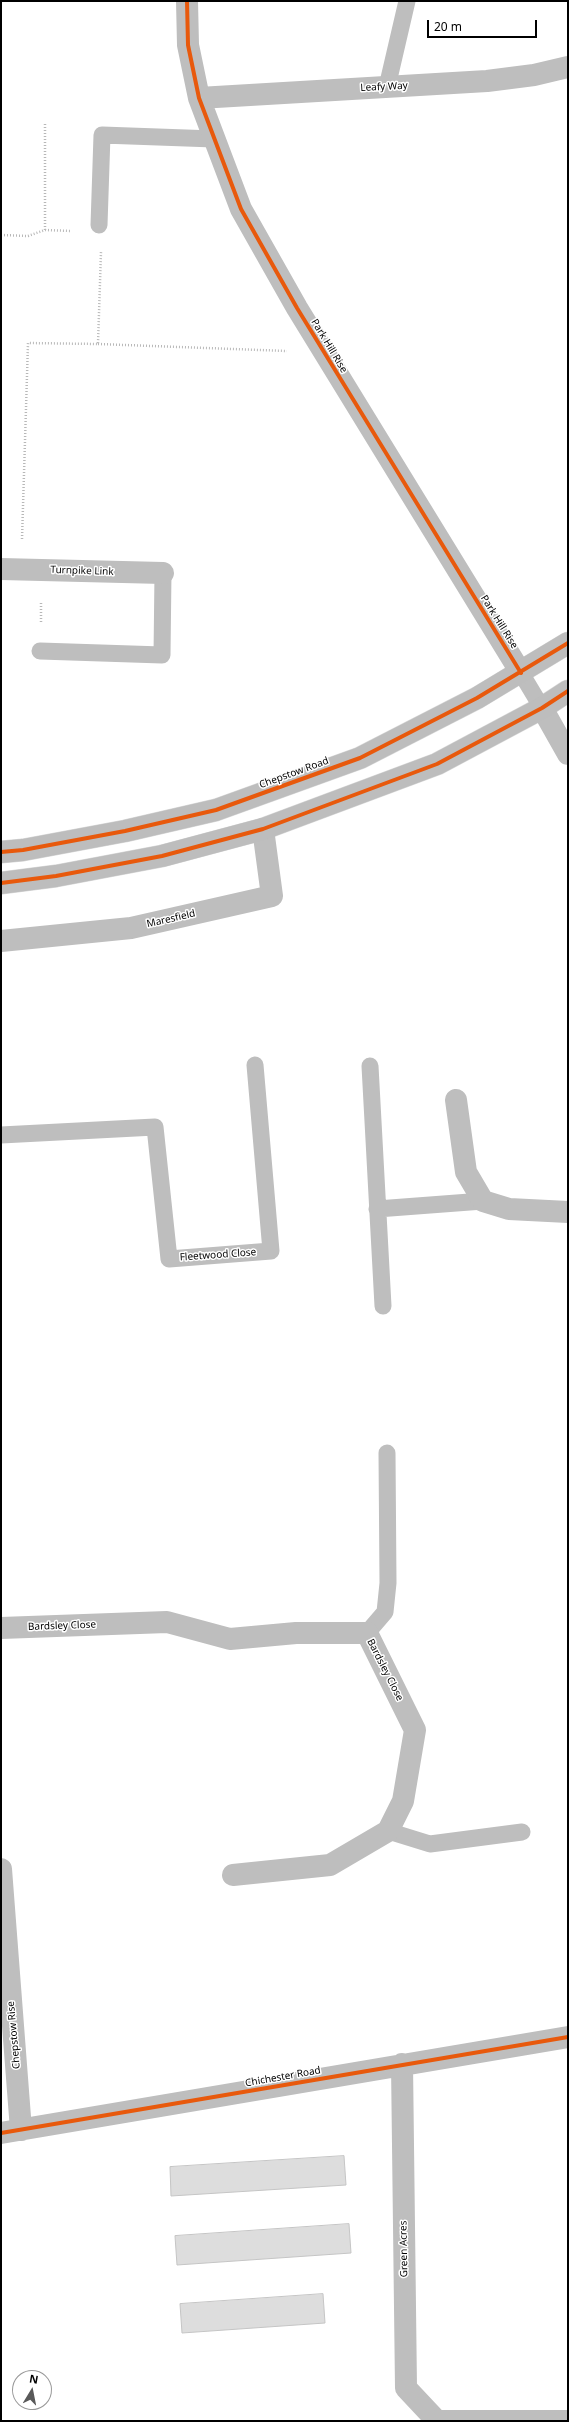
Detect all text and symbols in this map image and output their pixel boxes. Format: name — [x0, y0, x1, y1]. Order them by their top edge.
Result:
scale bar — [429, 12, 539, 38]
text: 20 m — [434, 18, 462, 35]
street label: Leafy Way — [360, 80, 408, 94]
street label: Park Hill Rise — [308, 317, 350, 375]
street label: Turnpike Link — [50, 564, 114, 578]
street label: Park Hill Rise — [478, 593, 520, 651]
street label: Chepstow Road — [258, 755, 330, 791]
street label: Maresfield — [146, 908, 196, 930]
street label: Fleetwood Close — [179, 1246, 257, 1264]
street label: Bardsley Close — [28, 1619, 96, 1633]
street label: Bardsley Close — [364, 1637, 406, 1703]
street label: Chepstow Rise — [5, 2000, 23, 2070]
street label: Chichester Road — [244, 2064, 322, 2090]
street label: Green Acres — [398, 2220, 410, 2278]
north arrow — [12, 2370, 52, 2410]
text: N — [28, 2371, 40, 2387]

